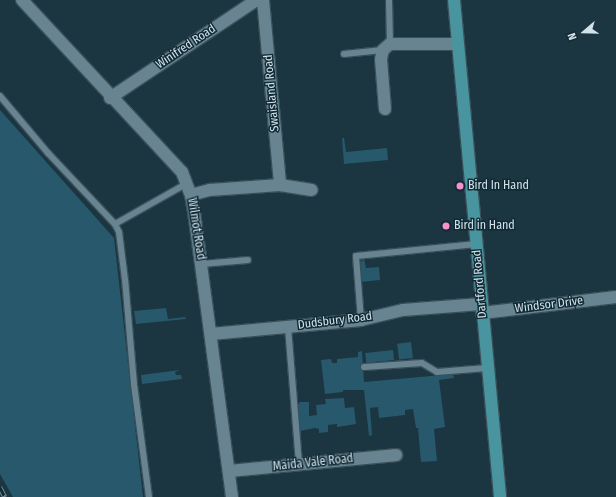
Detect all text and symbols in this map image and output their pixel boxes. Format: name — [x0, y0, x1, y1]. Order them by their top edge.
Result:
north arrow — [564, 12, 604, 52]
street label: Winifred Road — [153, 22, 219, 72]
text: N — [565, 31, 579, 42]
street label: Swaisland Road — [261, 54, 283, 132]
place label: Bird In Hand — [468, 179, 529, 193]
marker: Bird In Hand — [455, 181, 465, 191]
street label: Wilmot Road — [184, 197, 208, 261]
place label: Bird in Hand — [454, 219, 515, 233]
marker: Bird in Hand — [441, 221, 451, 231]
street label: Dartford Road — [470, 249, 490, 319]
street label: Windsor Drive — [514, 294, 584, 316]
street label: Dudsbury Road — [297, 309, 373, 333]
street label: Maida Vale Road — [272, 452, 354, 474]

